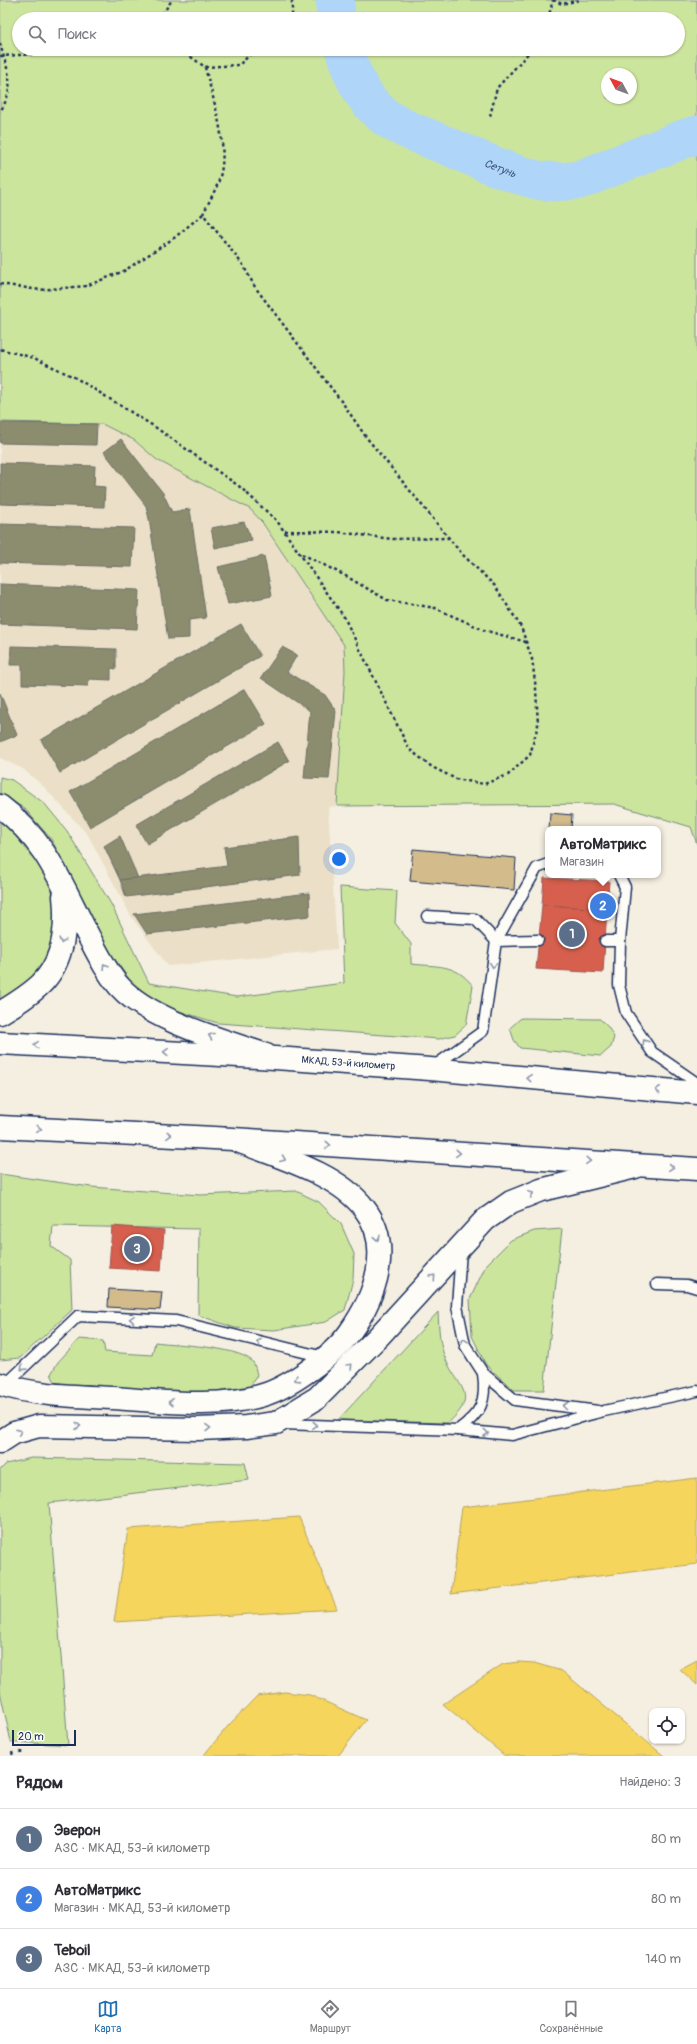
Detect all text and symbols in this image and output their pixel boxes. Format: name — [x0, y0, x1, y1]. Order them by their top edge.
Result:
search box — [12, 12, 685, 56]
icon: search — [26, 23, 48, 45]
text: Поиск — [58, 25, 97, 44]
north arrow — [601, 68, 637, 104]
water label: Сетунь — [482, 156, 519, 180]
popup — [545, 826, 661, 878]
text: АвтоМатрикс — [559, 835, 647, 854]
your location — [329, 849, 349, 869]
text: Магазин — [559, 854, 604, 870]
pin: 2 — [590, 891, 616, 921]
pin: 1 — [559, 919, 585, 949]
one-way arrow — [59, 938, 67, 944]
one-way arrow — [489, 962, 498, 968]
one-way arrow — [102, 963, 110, 970]
one-way arrow — [208, 1032, 215, 1040]
one-way arrow — [643, 1039, 650, 1046]
one-way arrow — [33, 1040, 39, 1049]
one-way arrow — [163, 1047, 169, 1056]
street label: МКАД, 53-й километр — [301, 1054, 396, 1073]
one-way arrow — [526, 1074, 532, 1083]
one-way arrow — [655, 1085, 661, 1094]
one-way arrow — [36, 1124, 42, 1133]
one-way arrow — [166, 1131, 172, 1140]
one-way arrow — [325, 1140, 331, 1149]
one-way arrow — [455, 1148, 461, 1157]
one-way arrow — [279, 1154, 286, 1162]
one-way arrow — [585, 1157, 591, 1166]
one-way arrow — [668, 1162, 674, 1171]
one-way arrow — [526, 1191, 534, 1199]
pin: 3 — [124, 1234, 150, 1264]
one-way arrow — [372, 1235, 381, 1241]
one-way arrow — [428, 1275, 435, 1282]
one-way arrow — [129, 1314, 135, 1323]
one-way arrow — [460, 1337, 469, 1344]
one-way arrow — [256, 1338, 262, 1346]
one-way arrow — [20, 1363, 28, 1371]
one-way arrow — [345, 1363, 353, 1371]
one-way arrow — [294, 1374, 301, 1381]
one-way arrow — [168, 1397, 174, 1406]
one-way arrow — [562, 1402, 568, 1411]
one-way arrow — [312, 1421, 318, 1429]
one-way arrow — [75, 1422, 81, 1430]
one-way arrow — [205, 1424, 211, 1433]
one-way arrow — [15, 1428, 22, 1437]
one-way arrow — [483, 1428, 489, 1437]
map controls — [649, 1708, 685, 1744]
button: locate — [649, 1708, 685, 1744]
scale bar — [12, 1728, 76, 1747]
text: 20 m — [18, 1730, 44, 1743]
text: Рядом — [16, 1772, 63, 1793]
text: Найдено: 3 — [619, 1774, 681, 1790]
text: Эверон — [54, 1821, 100, 1840]
text: 1 — [26, 1831, 32, 1847]
text: 80 m — [651, 1831, 681, 1847]
text: АЗС · МКАД, 53-й километр — [54, 1840, 210, 1856]
text: АвтоМатрикс — [54, 1881, 141, 1900]
text: 2 — [25, 1891, 33, 1907]
text: 80 m — [651, 1891, 681, 1907]
text: Магазин · МКАД, 53-й километр — [54, 1900, 230, 1916]
text: Teboil — [54, 1941, 90, 1960]
text: 3 — [25, 1951, 33, 1967]
text: 140 m — [645, 1951, 681, 1967]
text: АЗС · МКАД, 53-й километр — [54, 1960, 210, 1976]
tab: Карта — [94, 1998, 121, 2035]
tab: Маршрут — [310, 1998, 351, 2035]
tab: Сохранённые — [539, 1998, 603, 2035]

